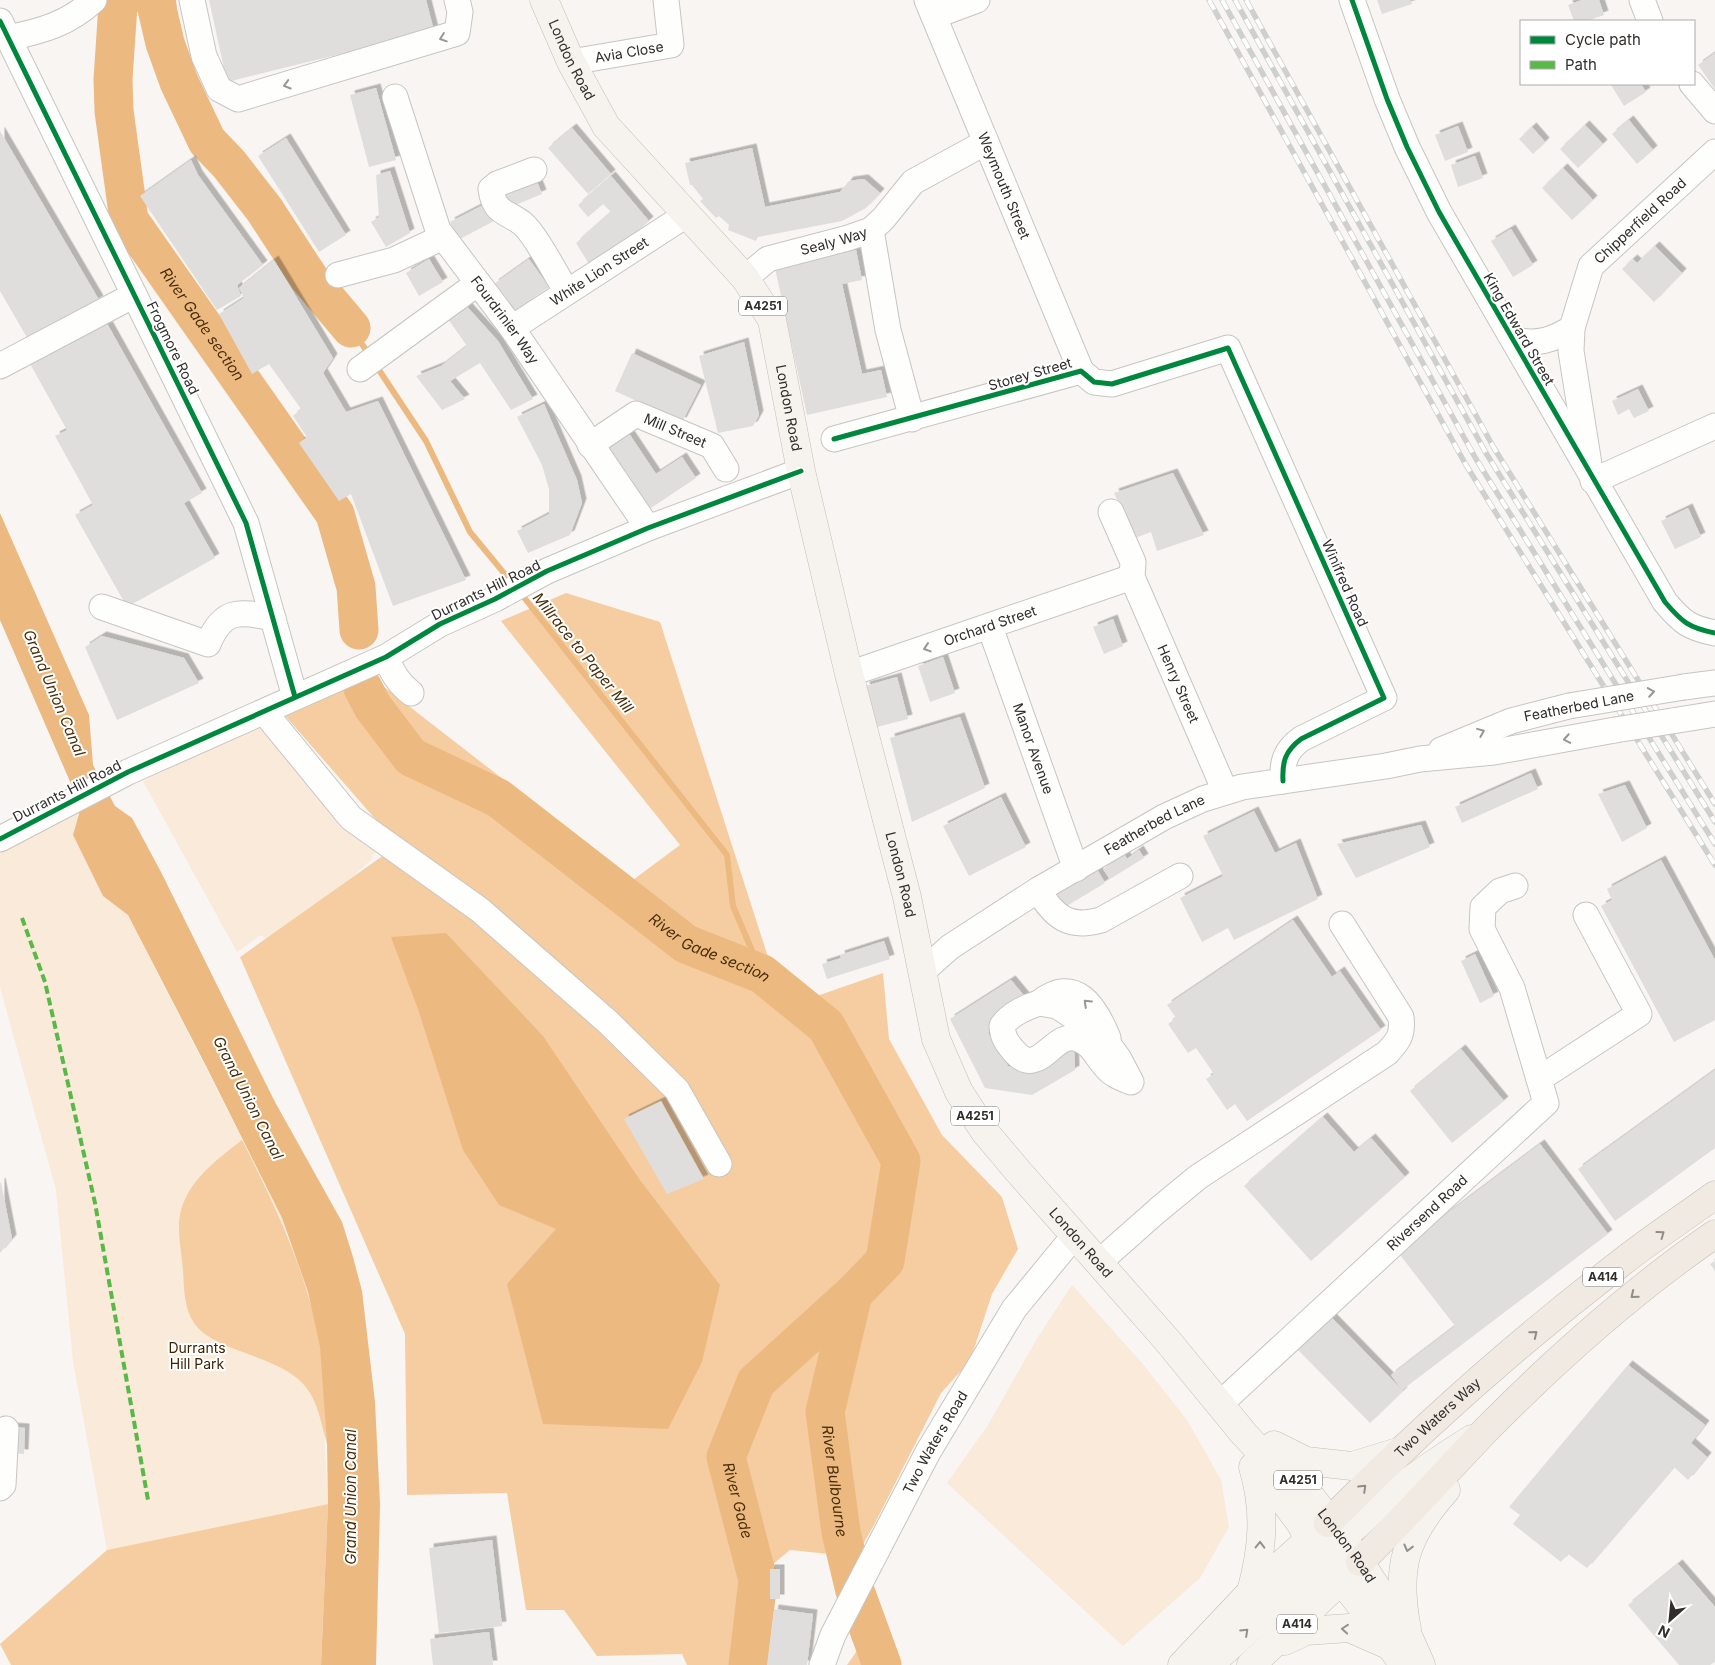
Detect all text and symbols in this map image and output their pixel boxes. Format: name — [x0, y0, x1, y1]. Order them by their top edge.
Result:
street label: London Road — [546, 17, 599, 103]
legend — [1520, 20, 1695, 85]
text: Cycle path — [1565, 30, 1641, 49]
one-way arrow — [439, 32, 447, 42]
street label: Avia Close — [593, 37, 665, 66]
text: Path — [1565, 55, 1597, 74]
one-way arrow — [283, 79, 292, 89]
street label: Weymouth Street — [975, 129, 1034, 242]
street label: Chipperfield Road — [1590, 174, 1689, 267]
street label: Sealy Way — [798, 223, 870, 258]
street label: White Lion Street — [547, 233, 652, 309]
water label: River Gade section — [156, 264, 249, 384]
street label: King Edward Street — [1480, 269, 1559, 388]
street label: Fourdrinier Way — [468, 272, 543, 367]
road number: A4251 — [739, 296, 787, 316]
street label: Frogmore Road — [144, 298, 203, 397]
street label: Storey Street — [986, 353, 1074, 394]
street label: London Road — [773, 363, 806, 452]
street label: Mill Street — [642, 409, 710, 451]
street label: Winifred Road — [1319, 537, 1372, 629]
street label: Durrants Hill Road — [428, 556, 543, 623]
water label: Millrace to Paper Mill — [529, 589, 638, 717]
street label: Orchard Street — [941, 601, 1039, 649]
water label: Grand Union Canal — [19, 627, 90, 759]
one-way arrow — [924, 642, 932, 652]
street label: Henry Street — [1154, 642, 1203, 726]
street label: Featherbed Lane — [1522, 686, 1635, 725]
one-way arrow — [1647, 688, 1656, 698]
street label: Manor Avenue — [1010, 700, 1058, 796]
one-way arrow — [1476, 728, 1485, 739]
one-way arrow — [1563, 733, 1572, 743]
street label: Durrants Hill Road — [10, 756, 124, 825]
street label: Featherbed Lane — [1101, 790, 1207, 858]
street label: London Road — [882, 830, 920, 919]
water label: River Gade section — [645, 909, 774, 986]
one-way arrow — [1084, 1000, 1093, 1009]
water label: Grand Union Canal — [209, 1033, 288, 1163]
road number: A4251 — [951, 1106, 999, 1126]
street label: Riversend Road — [1383, 1171, 1471, 1254]
street label: London Road — [1046, 1204, 1117, 1281]
one-way arrow — [1655, 1231, 1665, 1240]
road number: A414 — [1583, 1268, 1623, 1286]
one-way arrow — [1630, 1289, 1639, 1298]
one-way arrow — [1528, 1331, 1537, 1340]
park label: Durrants Hill Park — [168, 1339, 226, 1372]
street label: Two Waters Way — [1391, 1374, 1484, 1461]
street label: Two Waters Road — [899, 1388, 971, 1497]
water label: River Bulbourne — [818, 1424, 852, 1539]
water label: Grand Union Canal — [341, 1429, 360, 1565]
water label: River Gade — [719, 1460, 757, 1541]
road number: A4251 — [1274, 1470, 1322, 1490]
one-way arrow — [1357, 1485, 1366, 1494]
street label: London Road — [1315, 1505, 1380, 1586]
one-way arrow — [1255, 1541, 1265, 1548]
one-way arrow — [1404, 1543, 1414, 1551]
north arrow — [1645, 1595, 1695, 1645]
road number: A414 — [1277, 1615, 1317, 1634]
text: N — [1655, 1622, 1672, 1642]
one-way arrow — [1340, 1624, 1348, 1635]
one-way arrow — [1239, 1629, 1248, 1638]

